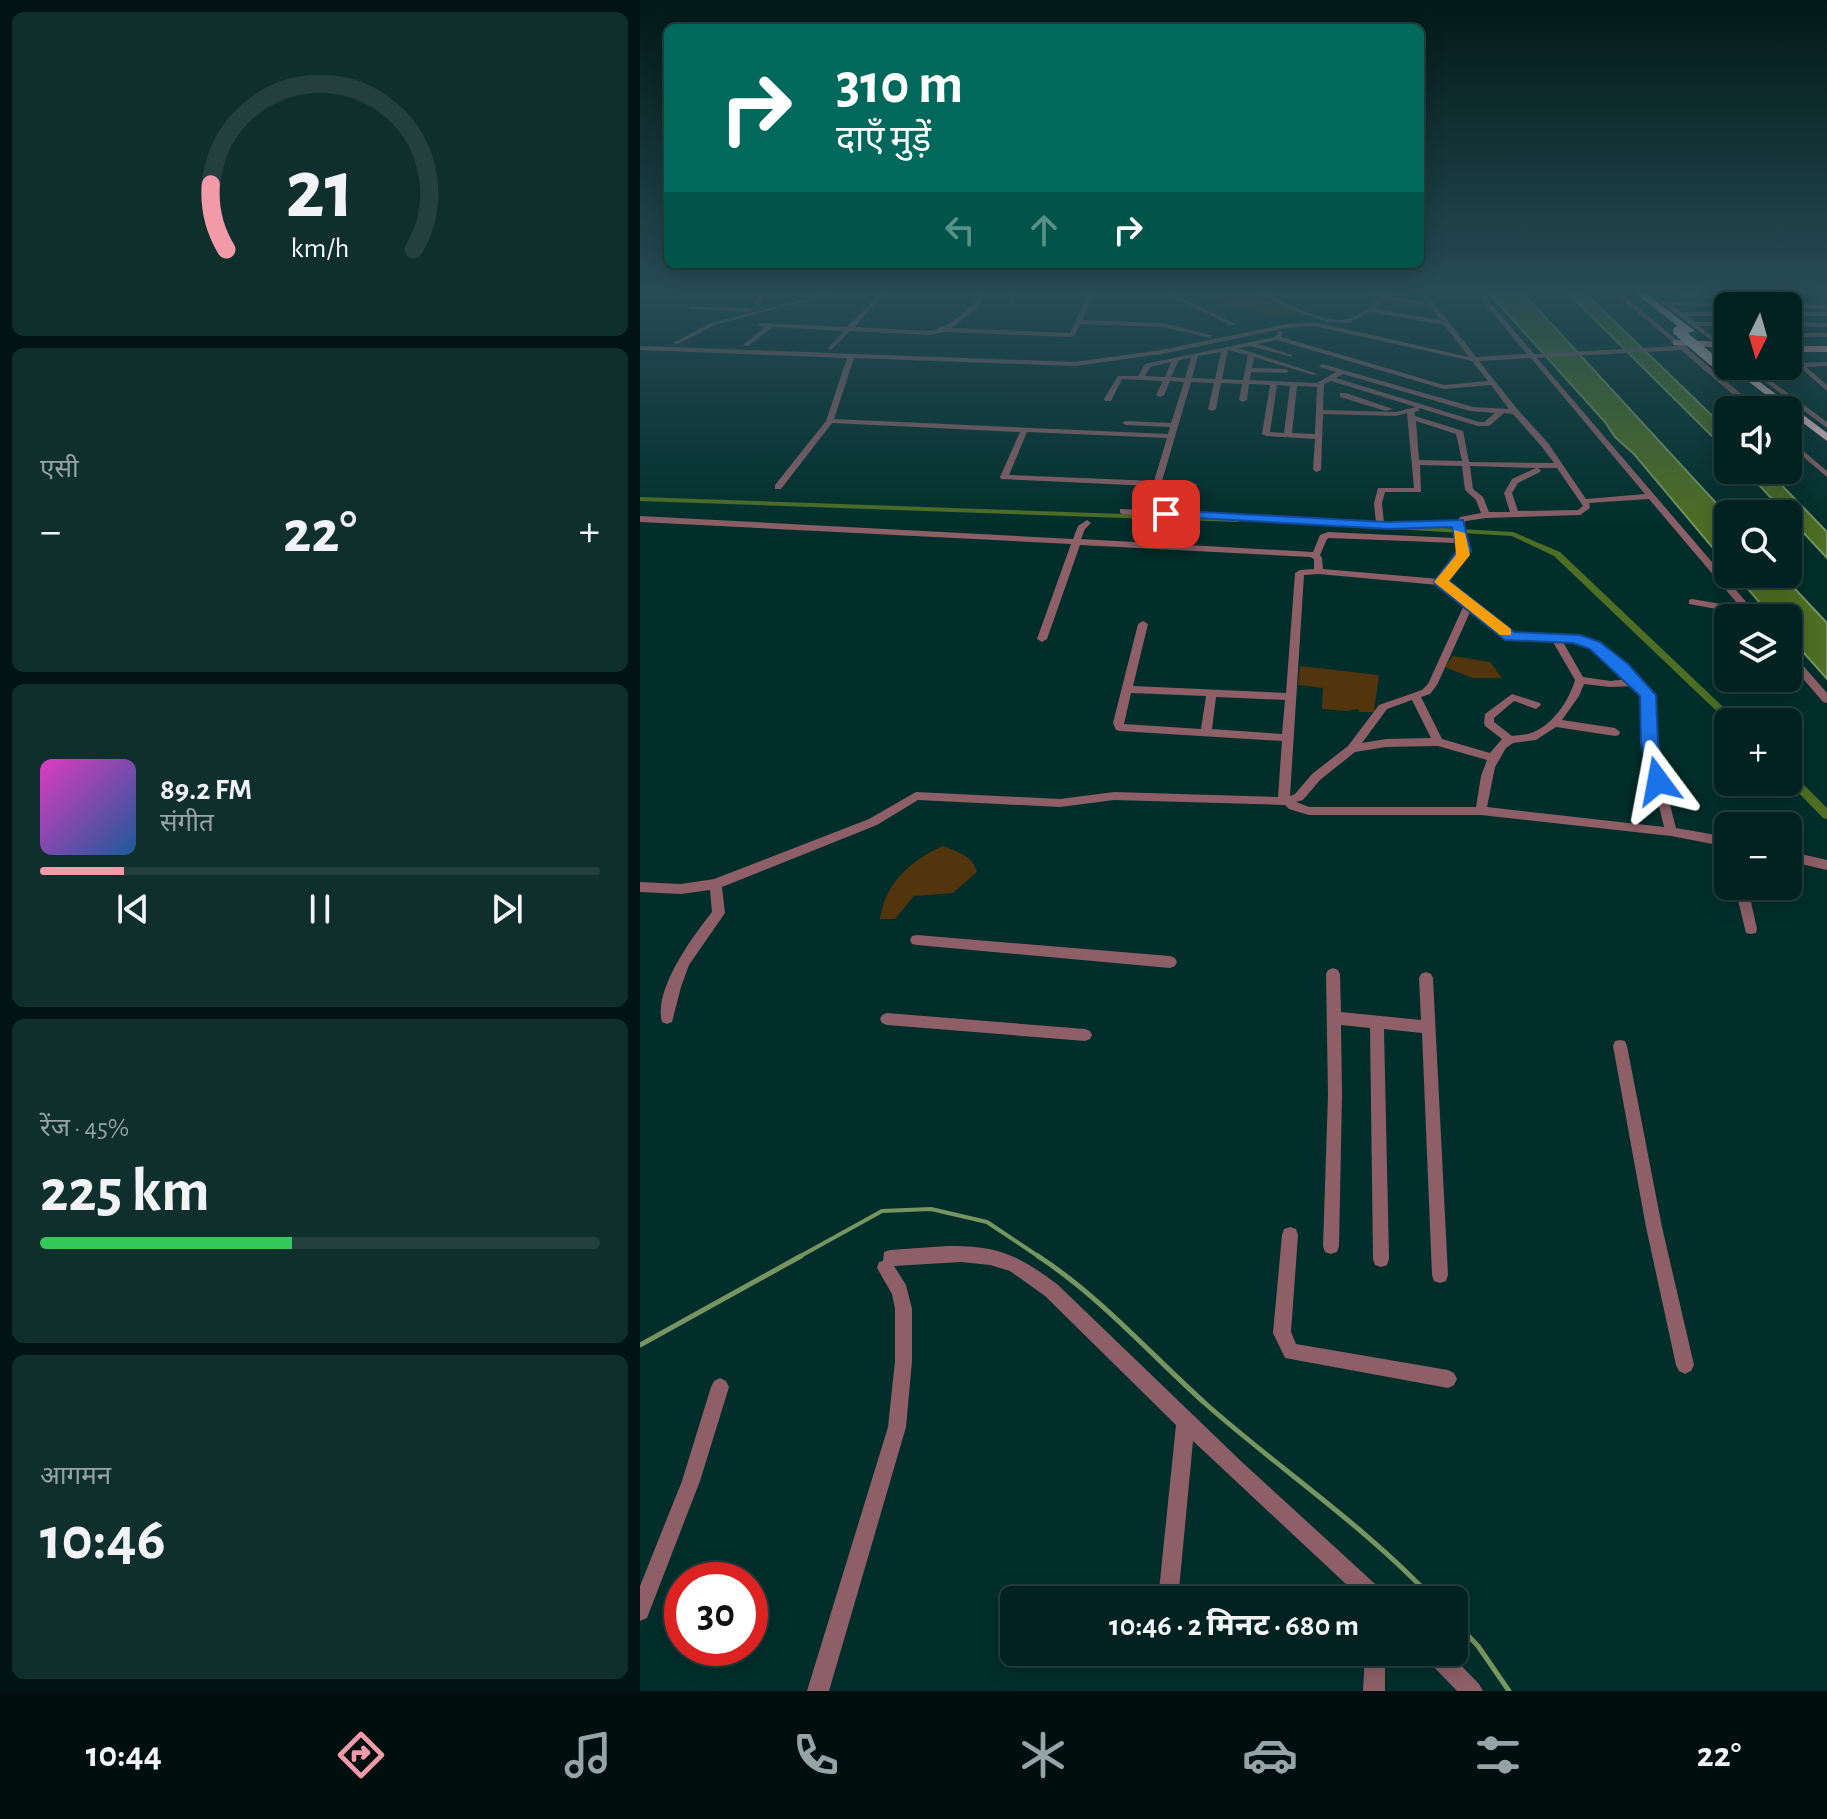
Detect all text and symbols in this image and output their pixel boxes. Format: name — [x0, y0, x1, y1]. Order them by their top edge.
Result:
icon: right — [704, 56, 808, 160]
text: 310 m — [836, 57, 963, 113]
text: दाएँ मुड़ें — [836, 122, 931, 158]
text: 21 — [285, 148, 355, 232]
icon: left — [938, 208, 982, 252]
icon: ahead — [1022, 208, 1066, 252]
icon: right — [1106, 208, 1150, 252]
text: km/h — [291, 234, 349, 263]
north arrow — [1714, 292, 1802, 380]
map controls — [1714, 292, 1802, 900]
button: sound — [1714, 396, 1802, 484]
text: एसी — [40, 456, 79, 482]
pin — [1132, 480, 1200, 548]
icon: arrive — [1144, 492, 1188, 536]
button: search — [1714, 500, 1802, 588]
text: 22° — [283, 503, 357, 563]
text: − — [40, 510, 61, 554]
text: + — [579, 510, 600, 554]
button: layers — [1714, 604, 1802, 692]
button: + — [1714, 708, 1802, 796]
position arrow — [1616, 739, 1700, 823]
text: 89.2 FM — [160, 775, 252, 805]
text: संगीत — [160, 810, 214, 836]
button: − — [1714, 812, 1802, 900]
icon: previous — [111, 887, 155, 931]
icon: pause — [298, 887, 342, 931]
icon: next — [485, 887, 529, 931]
text: रेंज · 45% — [40, 1115, 129, 1141]
text: 225 km — [40, 1162, 210, 1222]
text: आगमन — [40, 1463, 111, 1489]
text: 10:46 — [40, 1510, 166, 1570]
speed limit sign: 30 — [664, 1562, 768, 1666]
text: 10:46 · 2 मिनट · 680 m — [1109, 1611, 1359, 1641]
icon: directions — [333, 1727, 389, 1783]
icon: music — [560, 1727, 616, 1783]
icon: phone — [788, 1727, 844, 1783]
icon: climate — [1015, 1727, 1071, 1783]
icon: car — [1242, 1727, 1298, 1783]
icon: filters — [1470, 1727, 1526, 1783]
text: 10:44 — [86, 1737, 162, 1773]
text: 22° — [1697, 1737, 1741, 1773]

